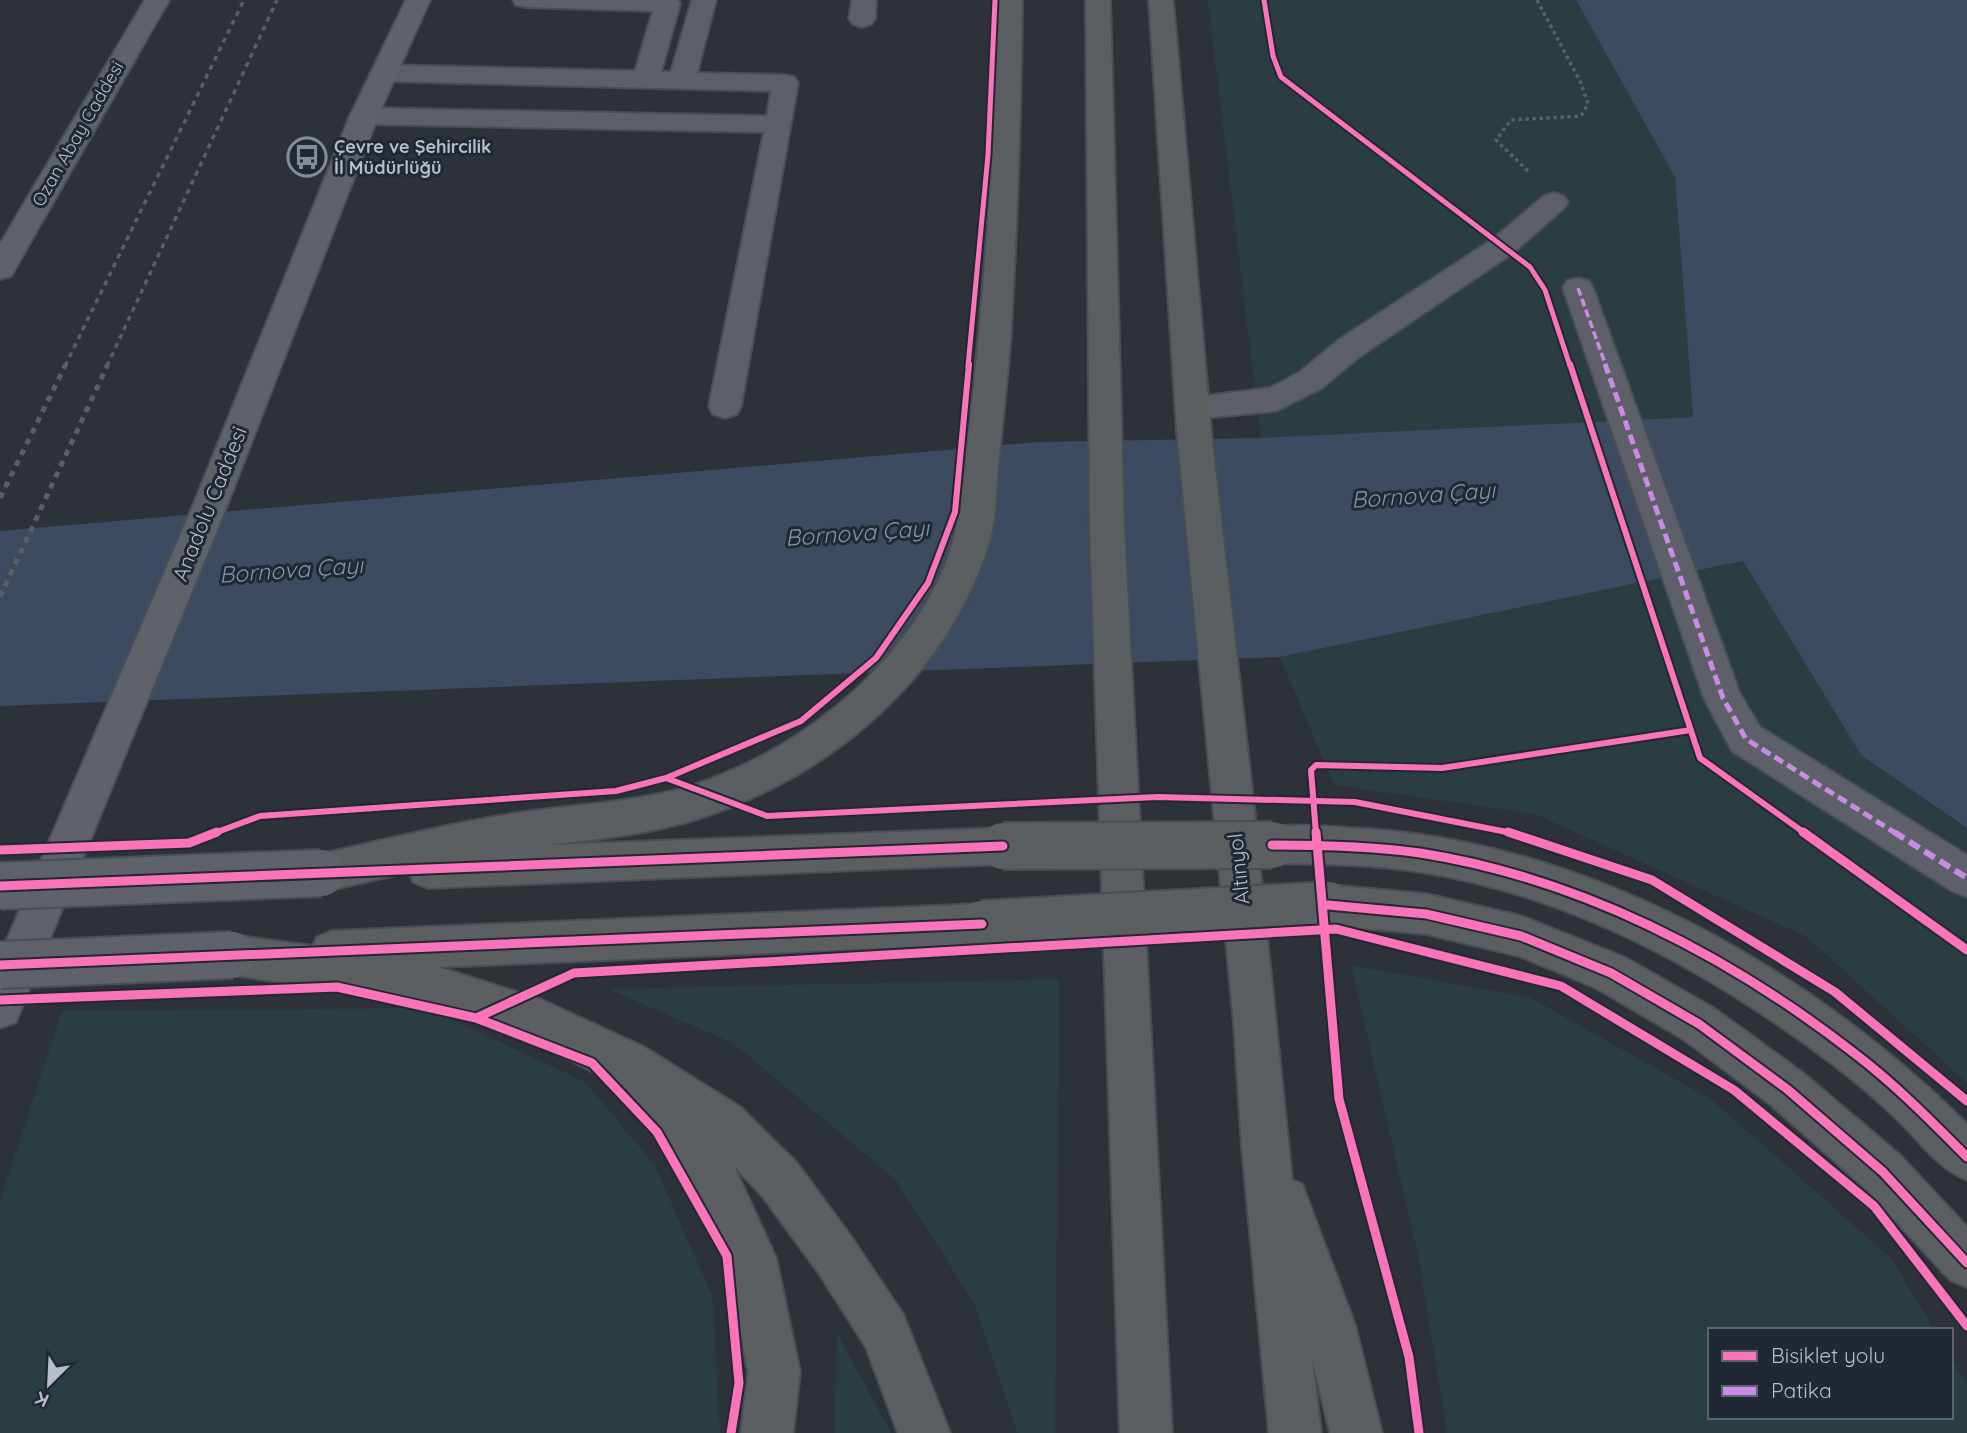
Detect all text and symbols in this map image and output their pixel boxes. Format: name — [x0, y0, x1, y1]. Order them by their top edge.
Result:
street label: Ozan Abay Caddesi — [27, 57, 129, 211]
place label: Çevre ve Şehircilik İl Müdürlüğü — [334, 135, 491, 179]
bus stop icon: Çevre ve Şehircilik İl Müdürlüğü — [286, 136, 328, 178]
street label: Anadolu Caddesi — [166, 423, 252, 585]
water label: Bornova Çayı — [1350, 475, 1498, 514]
water label: Bornova Çayı — [784, 513, 932, 552]
water label: Bornova Çayı — [218, 550, 366, 589]
street label: Altınyol — [1221, 832, 1255, 906]
legend — [1708, 1328, 1953, 1419]
text: Bisiklet yolu — [1771, 1342, 1885, 1368]
north arrow — [14, 1349, 84, 1419]
text: Patika — [1771, 1377, 1832, 1403]
text: K — [32, 1386, 53, 1413]

